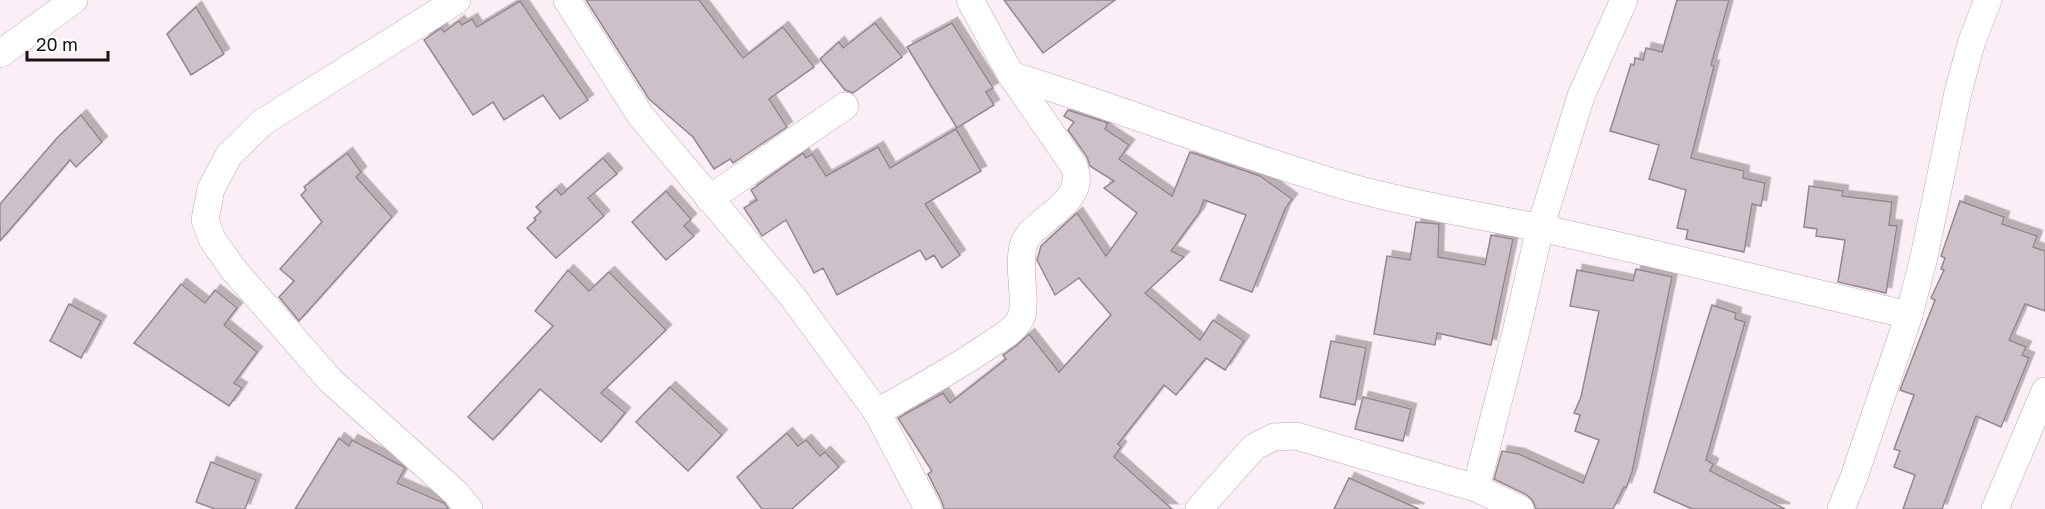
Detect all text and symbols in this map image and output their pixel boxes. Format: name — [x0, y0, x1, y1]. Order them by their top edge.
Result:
scale bar — [27, 24, 108, 62]
text: 20 m — [36, 33, 78, 55]

